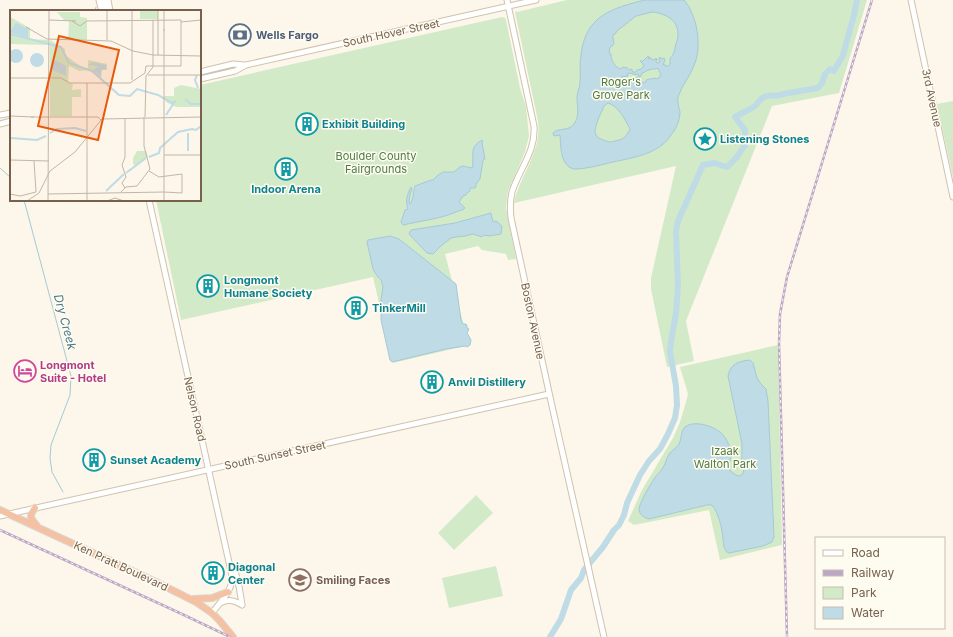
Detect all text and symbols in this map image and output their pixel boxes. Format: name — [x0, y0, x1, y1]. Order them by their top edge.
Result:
inset map — [10, 10, 201, 201]
street label: South Hover Street — [341, 16, 441, 50]
bank icon: Wells Fargo — [227, 22, 253, 48]
place label: Wells Fargo — [256, 28, 319, 42]
street label: 3rd Avenue — [919, 68, 945, 128]
park label: Roger's Grove Park — [592, 75, 650, 102]
building icon: Exhibit Building — [294, 111, 320, 137]
place label: Exhibit Building — [322, 117, 405, 131]
place icon: Listening Stones — [692, 126, 718, 152]
place label: Listening Stones — [720, 132, 810, 146]
park label: Boulder County Fairgrounds — [336, 149, 416, 176]
building icon: Indoor Arena — [273, 156, 299, 182]
place label: Indoor Arena — [251, 182, 321, 196]
building icon: Longmont Humane Society — [195, 273, 221, 299]
place label: Longmont Humane Society — [224, 273, 313, 300]
street label: Boston Avenue — [518, 281, 548, 361]
water label: Dry Creek — [51, 292, 80, 352]
building icon: TinkerMill — [343, 295, 369, 321]
place label: TinkerMill — [372, 301, 426, 315]
hotel icon: Longmont Suite - Hotel — [12, 358, 38, 384]
place label: Longmont Suite - Hotel — [40, 358, 106, 385]
building icon: Anvil Distillery — [419, 369, 445, 395]
street label: Nelson Road — [181, 375, 209, 443]
place label: Anvil Distillery — [448, 375, 526, 389]
street label: South Sunset Street — [223, 437, 327, 473]
park label: Izaak Walton Park — [694, 444, 756, 471]
building icon: Sunset Academy — [81, 447, 107, 473]
place label: Sunset Academy — [110, 453, 202, 467]
legend — [815, 537, 945, 629]
street label: Ken Pratt Boulevard — [72, 538, 170, 594]
text: Road — [851, 545, 880, 560]
building icon: Diagonal Center — [200, 560, 226, 586]
place label: Diagonal Center — [228, 560, 275, 587]
text: Railway — [851, 565, 895, 580]
school or university icon: Smiling Faces — [287, 567, 313, 593]
place label: Smiling Faces — [316, 573, 390, 587]
text: Park — [851, 585, 877, 600]
text: Water — [851, 605, 885, 620]

